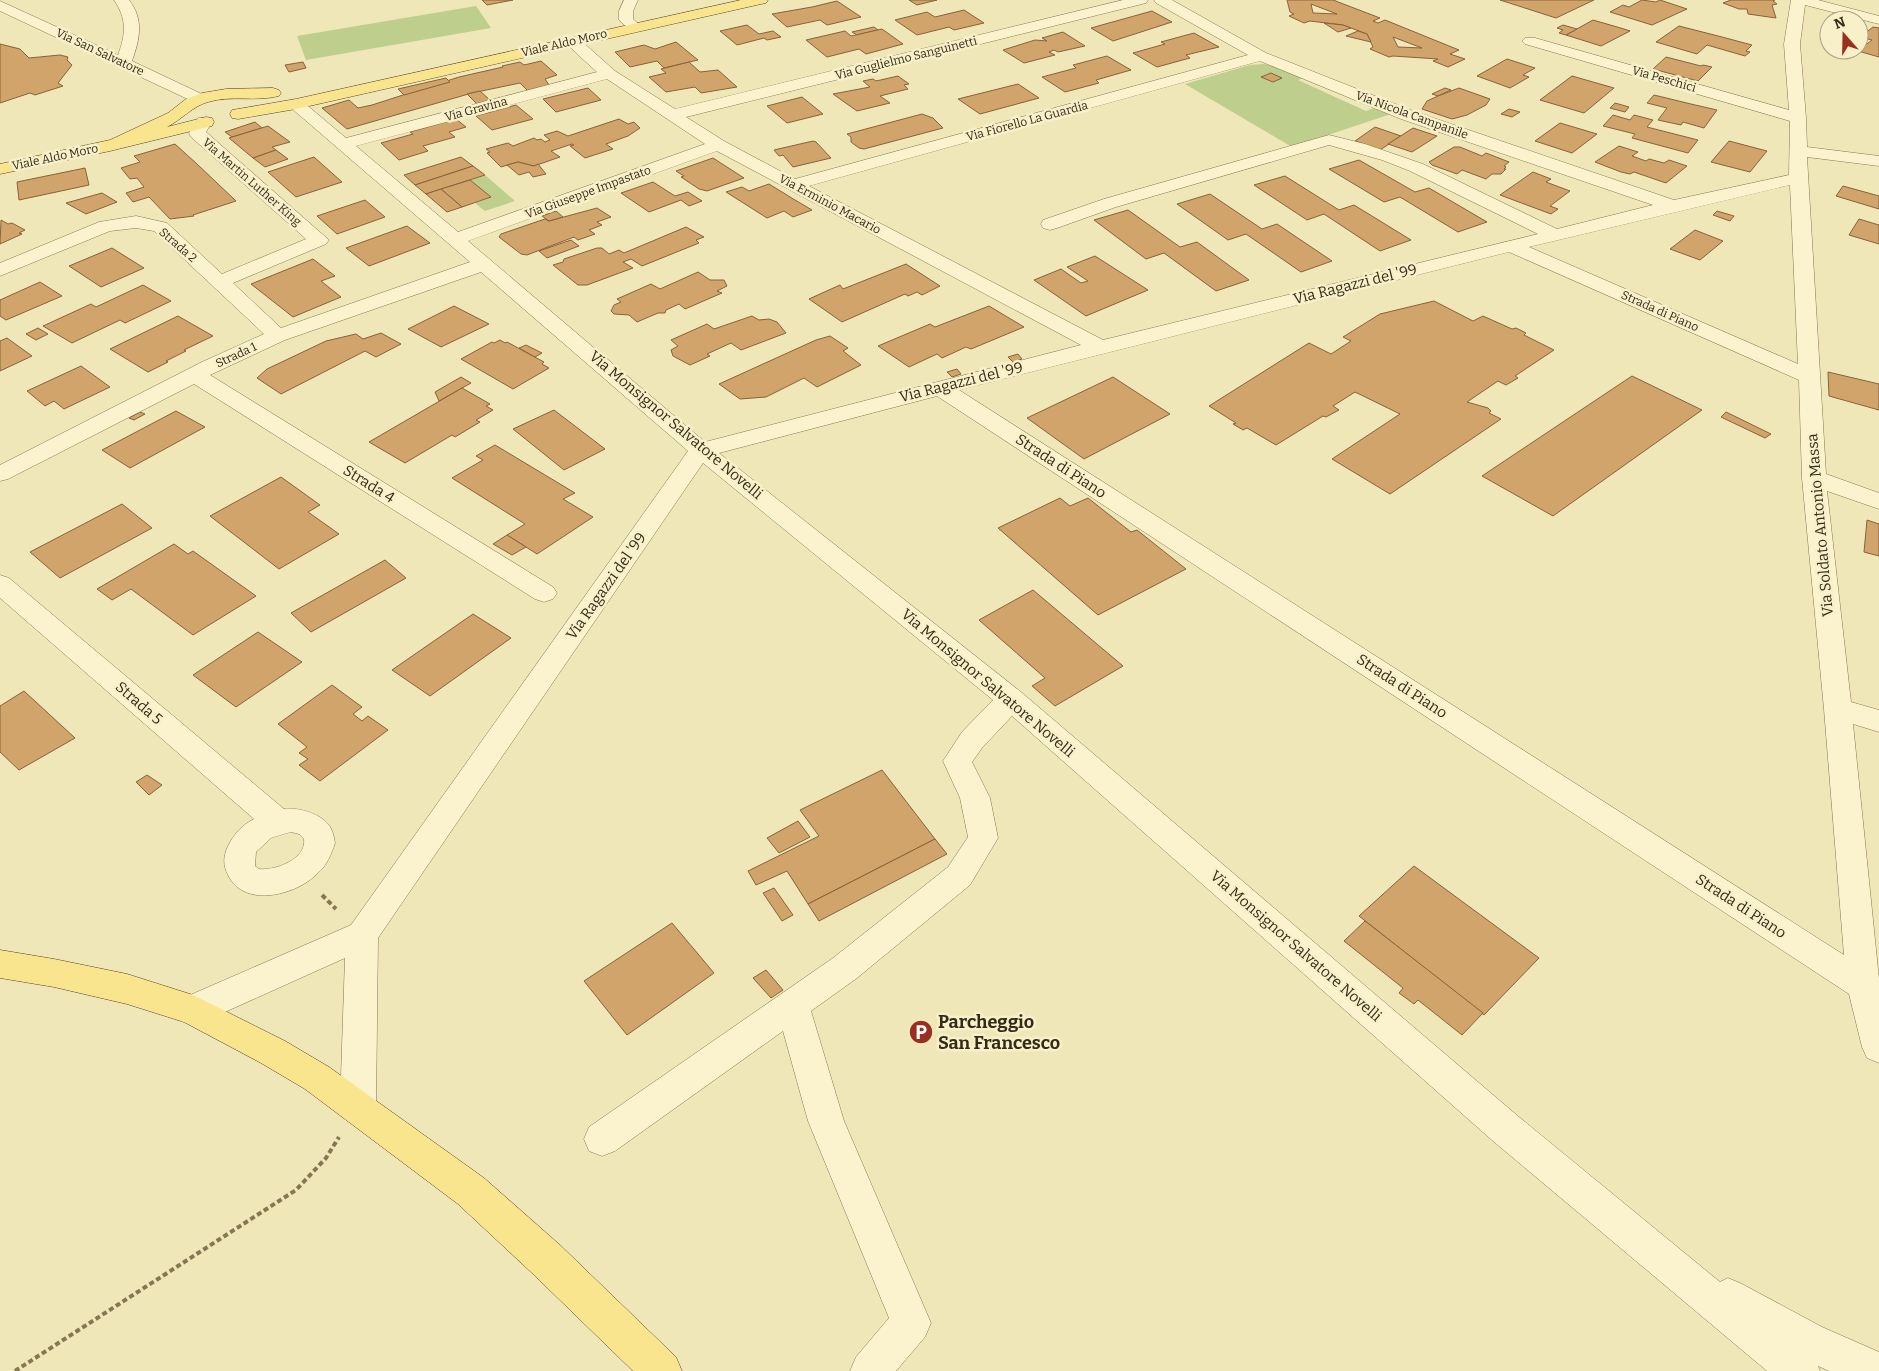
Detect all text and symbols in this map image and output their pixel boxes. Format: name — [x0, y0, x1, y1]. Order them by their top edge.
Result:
north arrow — [1819, 10, 1869, 60]
text: N — [1832, 13, 1848, 33]
street label: Via San Salvatore — [54, 25, 146, 79]
street label: Viale Aldo Moro — [520, 26, 608, 60]
street label: Via Guglielmo Sanguinetti — [834, 33, 979, 82]
street label: Via Peschici — [1630, 63, 1698, 95]
street label: Via Nicola Campanile — [1354, 88, 1470, 142]
street label: Via Gravina — [443, 94, 509, 124]
street label: Via Fiorello La Guardia — [965, 98, 1090, 144]
street label: Via Martin Luther King — [200, 135, 305, 229]
street label: Viale Aldo Moro — [11, 141, 99, 173]
street label: Via Giuseppe Impastato — [523, 163, 653, 221]
street label: Via Erminio Macario — [777, 171, 883, 237]
street label: Strada 2 — [156, 225, 200, 265]
street label: Via Ragazzi del '99 — [1291, 260, 1419, 308]
street label: Strada di Piano — [1619, 288, 1701, 334]
street label: Strada 1 — [213, 339, 259, 371]
street label: Via Monsignor Salvatore Novelli — [586, 347, 767, 503]
street label: Via Ragazzi del '99 — [897, 358, 1025, 406]
street label: Strada di Piano — [1012, 430, 1110, 502]
street label: Via Soldato Antonio Massa — [1803, 433, 1837, 617]
street label: Strada 4 — [340, 461, 398, 507]
street label: Via Ragazzi del '99 — [562, 529, 650, 643]
street label: Via Monsignor Salvatore Novelli — [898, 605, 1079, 761]
street label: Strada di Piano — [1353, 650, 1451, 722]
street label: Strada 5 — [112, 678, 166, 728]
street label: Via Monsignor Salvatore Novelli — [1207, 867, 1386, 1026]
street label: Strada di Piano — [1692, 870, 1790, 942]
place label: Parcheggio San Francesco — [938, 1011, 1060, 1054]
parking icon: Parcheggio San Francesco — [908, 1019, 934, 1045]

